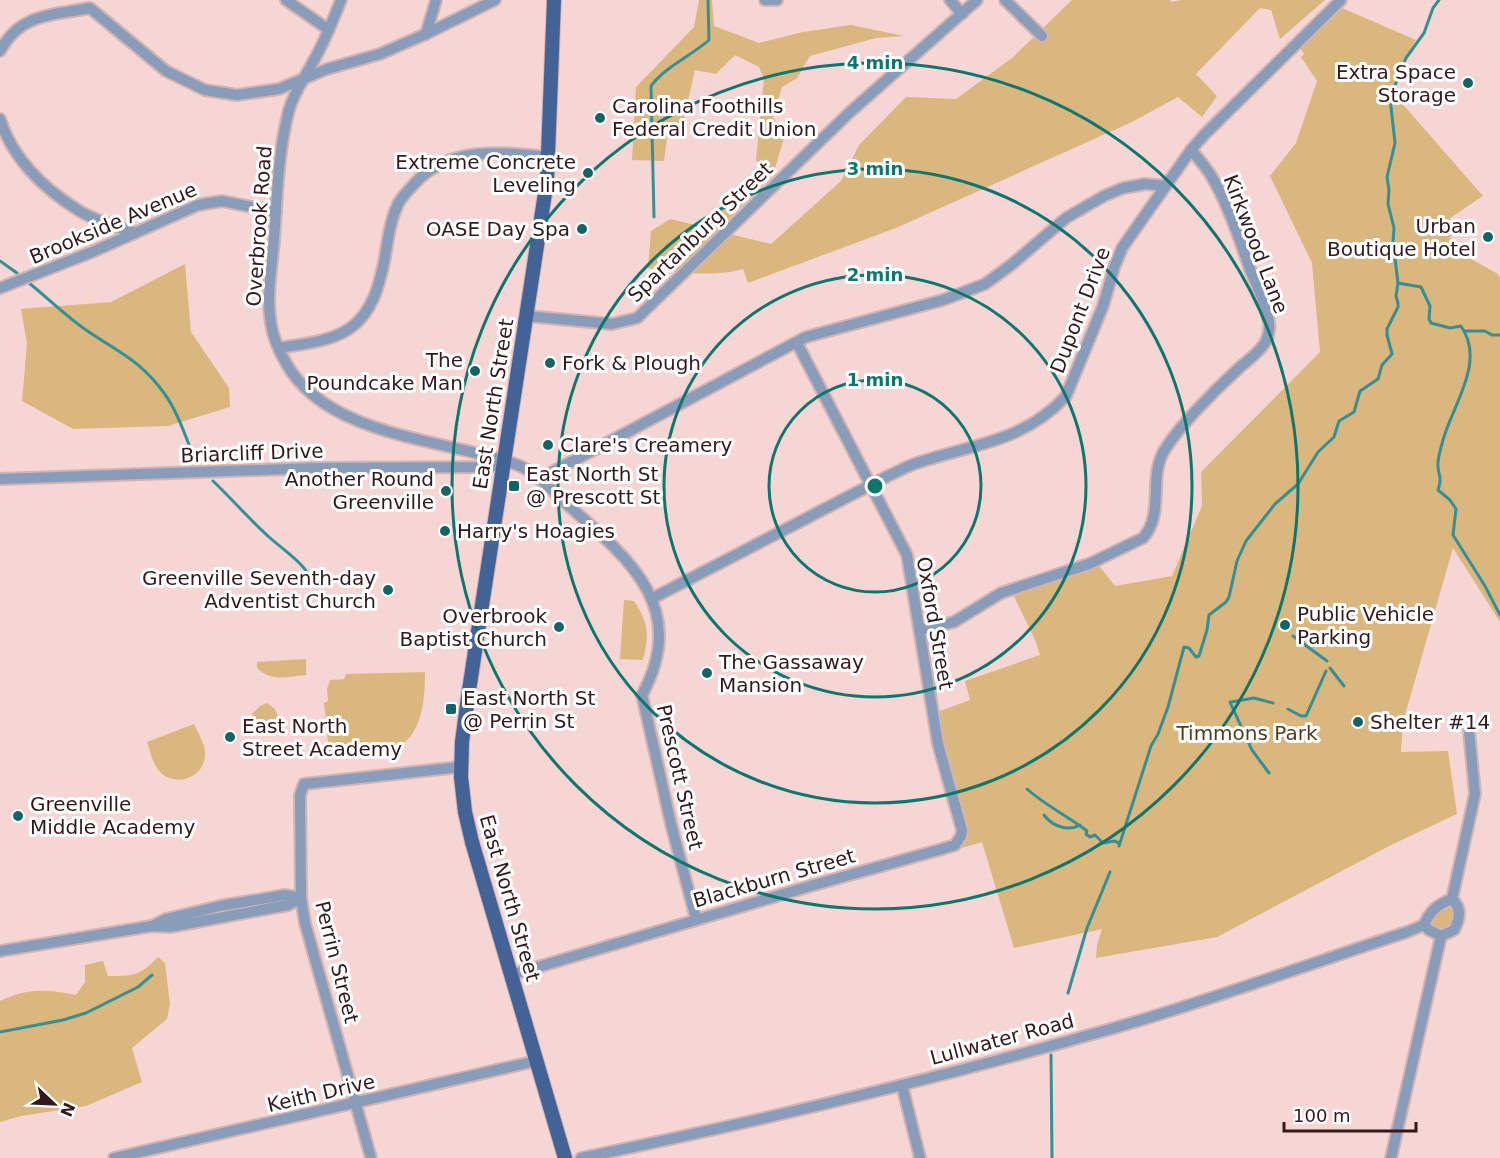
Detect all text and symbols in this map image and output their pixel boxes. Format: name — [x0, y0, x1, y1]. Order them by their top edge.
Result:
text: 4 min — [847, 52, 903, 73]
place label: Extra Space Storage — [1336, 60, 1456, 107]
marker: Extra Space Storage — [1461, 76, 1475, 90]
place label: Carolina Foothills Federal Credit Union — [612, 94, 816, 141]
marker: Carolina Foothills Federal Credit Union — [593, 111, 607, 125]
street label: Overbrook Road — [241, 145, 277, 307]
place label: Extreme Concrete Leveling — [395, 150, 576, 197]
street label: Spartanburg Street — [623, 157, 777, 307]
text: 3 min — [847, 158, 903, 179]
marker: Extreme Concrete Leveling — [581, 166, 595, 180]
street label: Kirkwood Lane — [1219, 171, 1293, 317]
street label: Brookside Avenue — [26, 177, 200, 269]
place label: Urban Boutique Hotel — [1327, 214, 1476, 261]
place label: OASE Day Spa — [426, 217, 570, 241]
marker: OASE Day Spa — [575, 222, 589, 236]
marker: Urban Boutique Hotel — [1481, 230, 1495, 244]
street label: Dupont Drive — [1045, 244, 1115, 376]
text: 2 min — [847, 264, 903, 285]
street label: East North Street — [468, 317, 518, 491]
place label: The Poundcake Man — [306, 348, 463, 395]
place label: Fork & Plough — [562, 351, 701, 375]
marker: Fork & Plough — [543, 356, 557, 370]
marker: The Poundcake Man — [468, 364, 482, 378]
text: 1 min — [847, 369, 903, 390]
place label: Clare's Creamery — [560, 433, 732, 457]
marker: Clare's Creamery — [541, 438, 555, 452]
street label: Briarcliff Drive — [180, 439, 324, 467]
place label: East North St @ Prescott St — [526, 462, 661, 509]
place label: Another Round Greenville — [285, 467, 434, 514]
centre of rings — [865, 476, 885, 496]
marker: East North St @ Prescott St — [507, 479, 521, 493]
marker: Another Round Greenville — [439, 484, 453, 498]
place label: Harry's Hoagies — [457, 519, 615, 543]
marker: Harry's Hoagies — [438, 524, 452, 538]
street label: Oxford Street — [911, 555, 959, 691]
place label: Greenville Seventh-day Adventist Church — [142, 566, 376, 613]
marker: Greenville Seventh-day Adventist Church — [381, 583, 395, 597]
place label: Public Vehicle Parking — [1297, 602, 1434, 649]
place label: Overbrook Baptist Church — [400, 604, 547, 651]
marker: Public Vehicle Parking — [1278, 618, 1292, 632]
marker: Overbrook Baptist Church — [552, 620, 566, 634]
place label: The Gassaway Mansion — [718, 650, 864, 697]
marker: The Gassaway Mansion — [700, 666, 714, 680]
place label: East North St @ Perrin St — [463, 686, 596, 733]
marker: East North St @ Perrin St — [444, 702, 458, 716]
street label: Prescott Street — [652, 702, 708, 852]
place label: Shelter #14 — [1370, 710, 1490, 734]
place label: East North Street Academy — [242, 714, 402, 761]
marker: Shelter #14 — [1351, 715, 1365, 729]
park label: Timmons Park — [1175, 721, 1318, 745]
marker: East North Street Academy — [223, 730, 237, 744]
place label: Greenville Middle Academy — [30, 792, 195, 839]
marker: Greenville Middle Academy — [11, 809, 25, 823]
street label: East North Street — [475, 812, 545, 984]
street label: Blackburn Street — [690, 843, 858, 913]
street label: Perrin Street — [310, 898, 364, 1026]
street label: Lullwater Road — [927, 1008, 1077, 1070]
street label: Keith Drive — [265, 1069, 377, 1117]
north arrow — [24, 1074, 84, 1134]
scale bar — [1284, 1095, 1416, 1133]
text: N — [56, 1100, 79, 1120]
text: 100 m — [1293, 1105, 1351, 1126]

